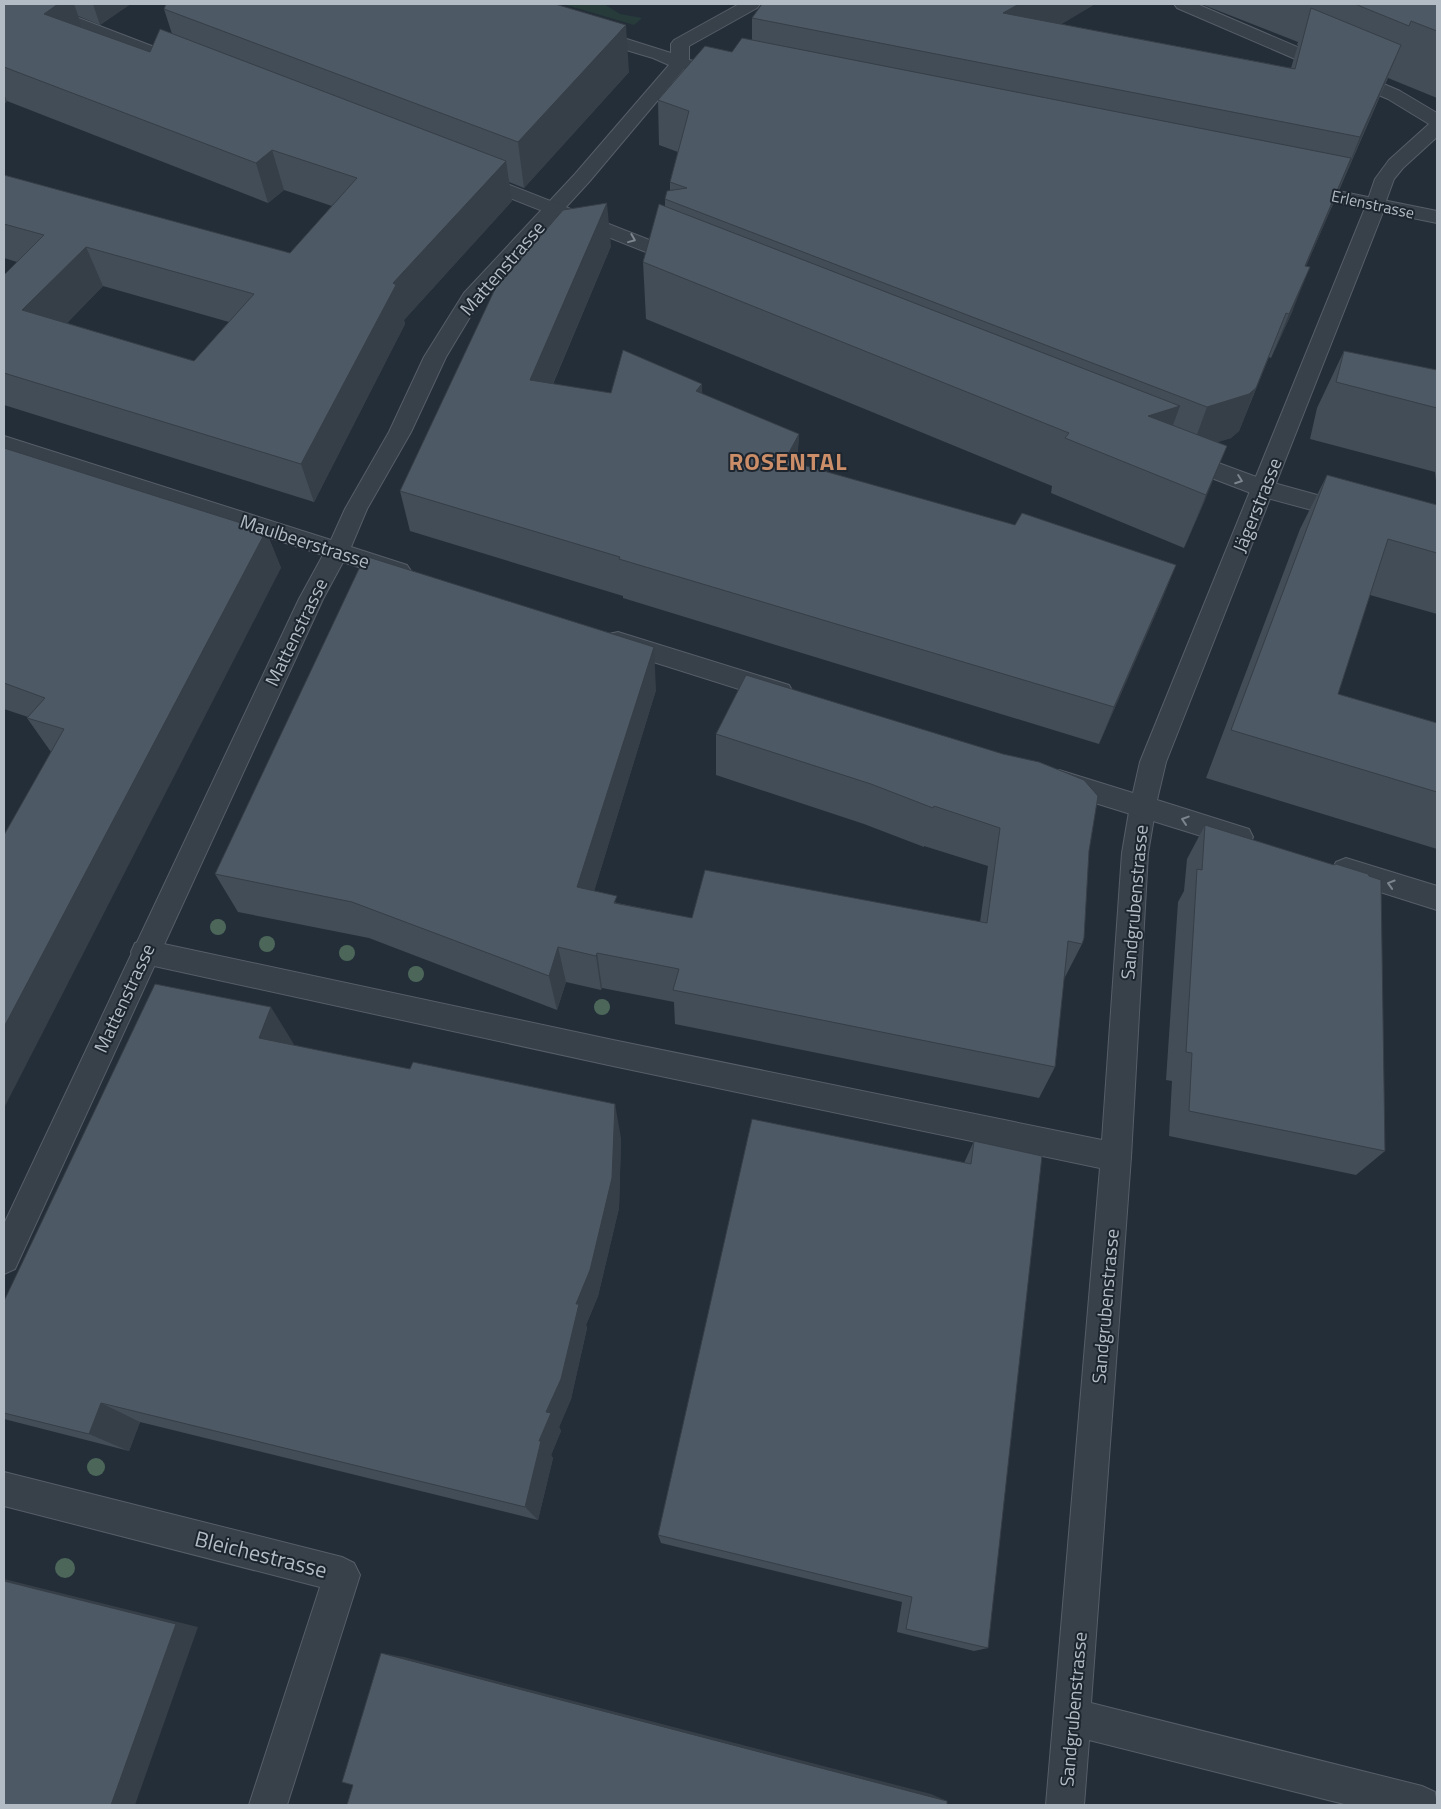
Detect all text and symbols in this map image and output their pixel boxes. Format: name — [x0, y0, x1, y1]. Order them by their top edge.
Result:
street label: Erlenstrasse — [1329, 183, 1417, 225]
street label: Mattenstrasse — [452, 214, 551, 322]
one-way arrow — [627, 233, 636, 244]
district label: ROSENTAL — [728, 443, 848, 479]
street label: Jägerstrasse — [1224, 453, 1289, 557]
one-way arrow — [1234, 474, 1243, 484]
street label: Maulbeerstrasse — [237, 506, 374, 575]
street label: Mattenstrasse — [257, 573, 334, 691]
one-way arrow — [1182, 816, 1190, 826]
street label: Sandgrubenstrasse — [1112, 823, 1155, 981]
one-way arrow — [1387, 879, 1395, 889]
street label: Mattenstrasse — [86, 938, 162, 1057]
street label: Sandgrubenstrasse — [1083, 1227, 1126, 1385]
street label: Bleichestrasse — [191, 1521, 331, 1587]
street label: Sandgrubenstrasse — [1051, 1630, 1094, 1788]

